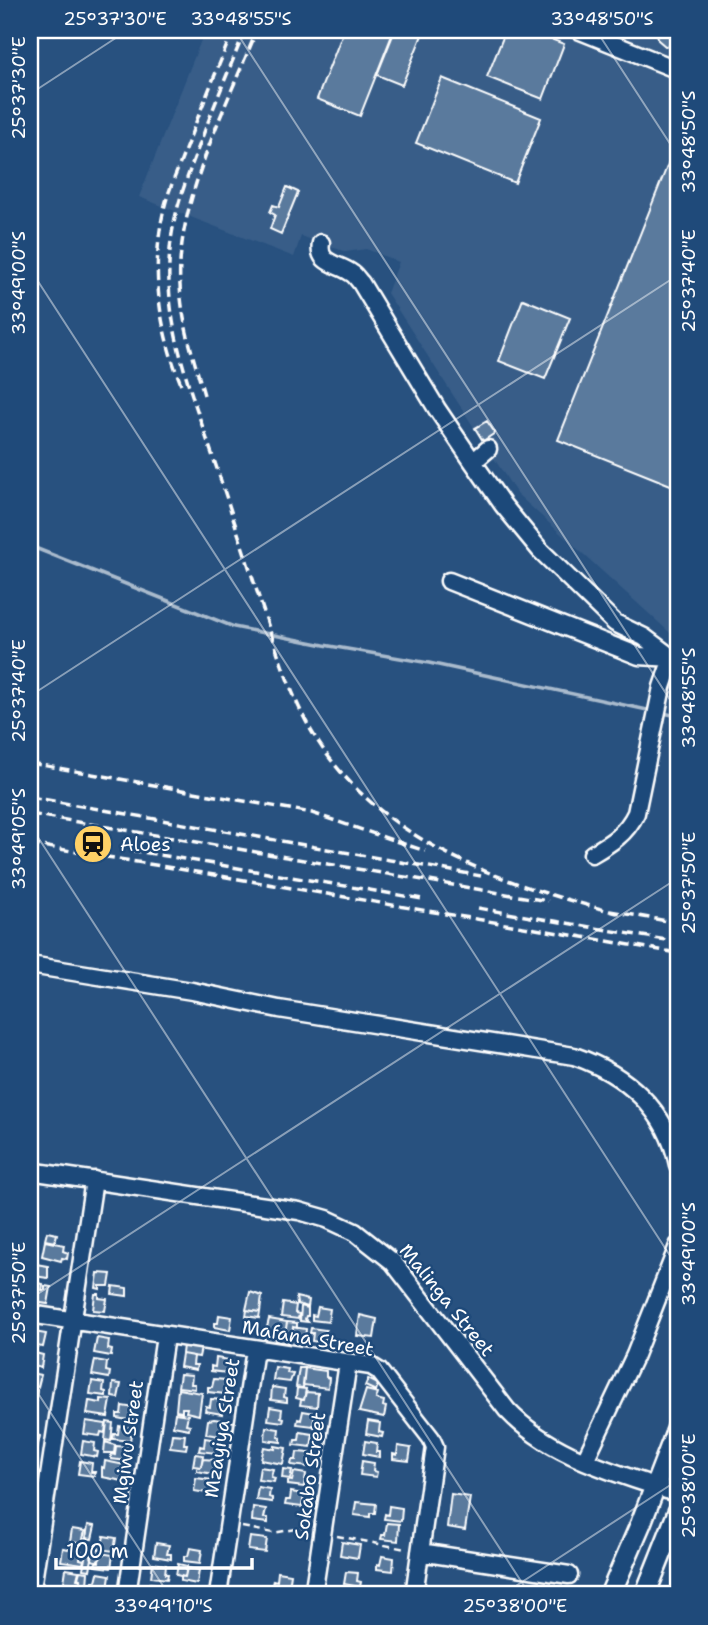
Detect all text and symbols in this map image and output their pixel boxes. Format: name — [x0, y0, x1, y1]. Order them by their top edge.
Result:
text: 25°37'30"E — [63, 7, 167, 31]
text: 33°48'55"S — [191, 7, 291, 31]
text: 33°48'50"S — [550, 7, 654, 31]
text: 25°37'30"E — [7, 36, 31, 140]
text: 33°48'50"S — [677, 90, 701, 194]
text: 25°37'40"E — [677, 229, 701, 333]
text: 33°49'00"S — [7, 231, 31, 335]
text: 25°37'40"E — [7, 639, 31, 743]
text: 33°48'55"S — [677, 648, 701, 748]
text: 33°49'05"S — [7, 788, 31, 890]
station icon: Aloes — [72, 823, 114, 865]
place label: Aloes — [120, 832, 171, 857]
text: 25°37'50"E — [677, 832, 701, 934]
text: 33°49'00"S — [677, 1202, 701, 1306]
street label: Malinga Street — [394, 1239, 500, 1361]
text: 25°37'50"E — [7, 1242, 31, 1344]
street label: Mafana Street — [240, 1314, 376, 1362]
street label: Mzayiya Street — [199, 1356, 245, 1500]
street label: Mgiwu Street — [107, 1379, 149, 1505]
street label: Sokabo Street — [289, 1410, 331, 1542]
text: 25°38'00"E — [677, 1434, 701, 1538]
scale bar — [56, 1527, 252, 1571]
text: 100 m — [66, 1537, 129, 1565]
text: 33°49'10"S — [113, 1594, 213, 1618]
text: 25°38'00"E — [463, 1594, 567, 1618]

